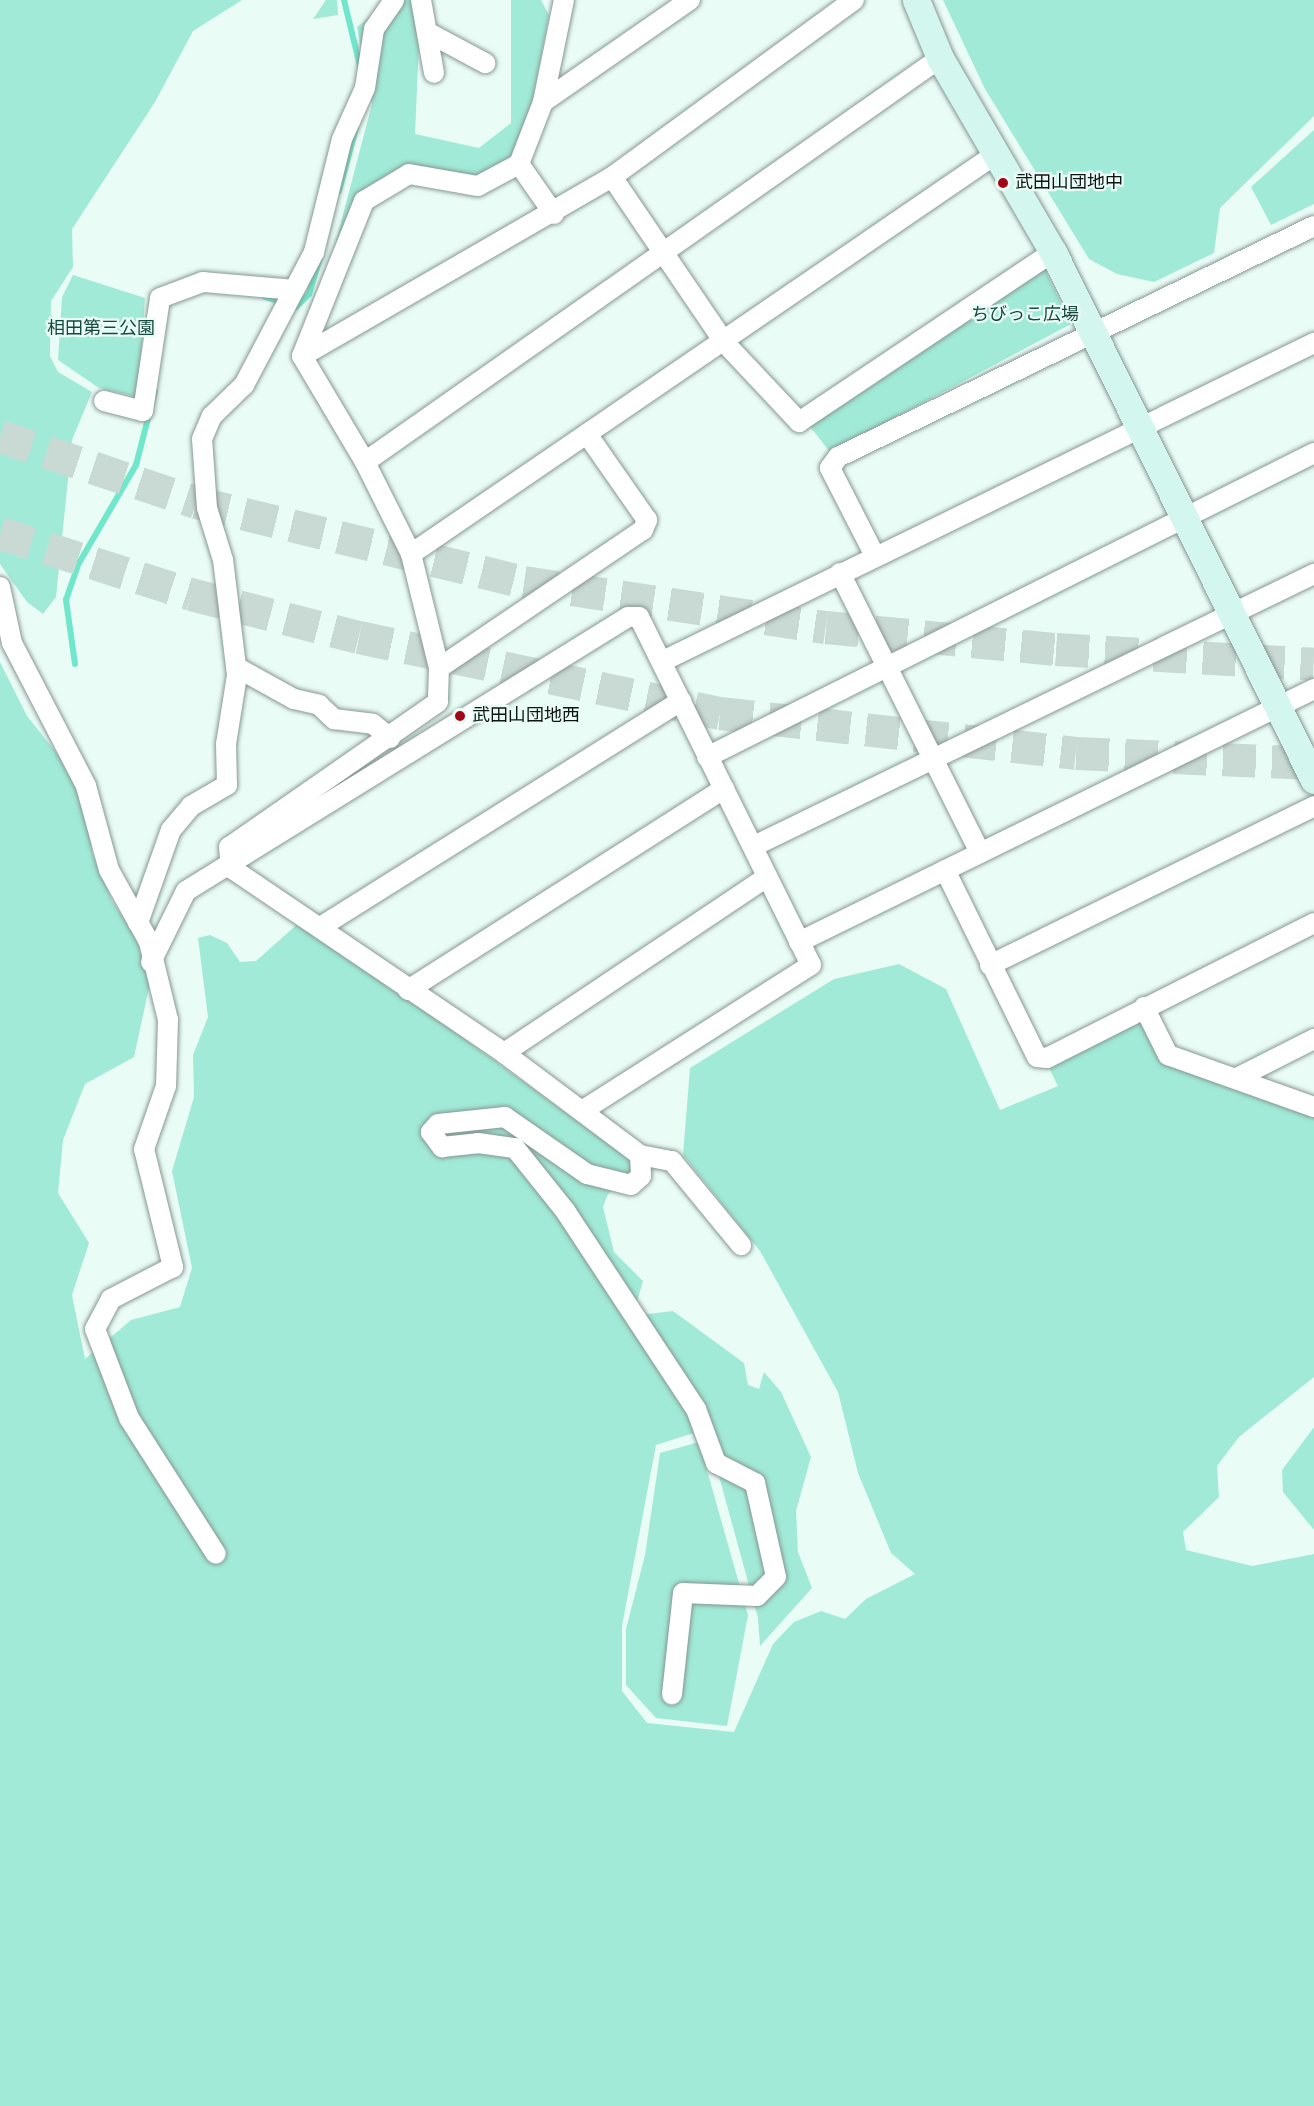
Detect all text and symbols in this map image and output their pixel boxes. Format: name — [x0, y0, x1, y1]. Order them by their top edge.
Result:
place label: 武田山団地中 — [1015, 172, 1123, 194]
marker: 武田山団地中 — [996, 176, 1010, 190]
park label: ちびっこ広場 — [971, 304, 1079, 326]
park label: 相田第三公園 — [47, 318, 155, 340]
place label: 武田山団地西 — [472, 705, 580, 727]
marker: 武田山団地西 — [453, 709, 467, 723]

